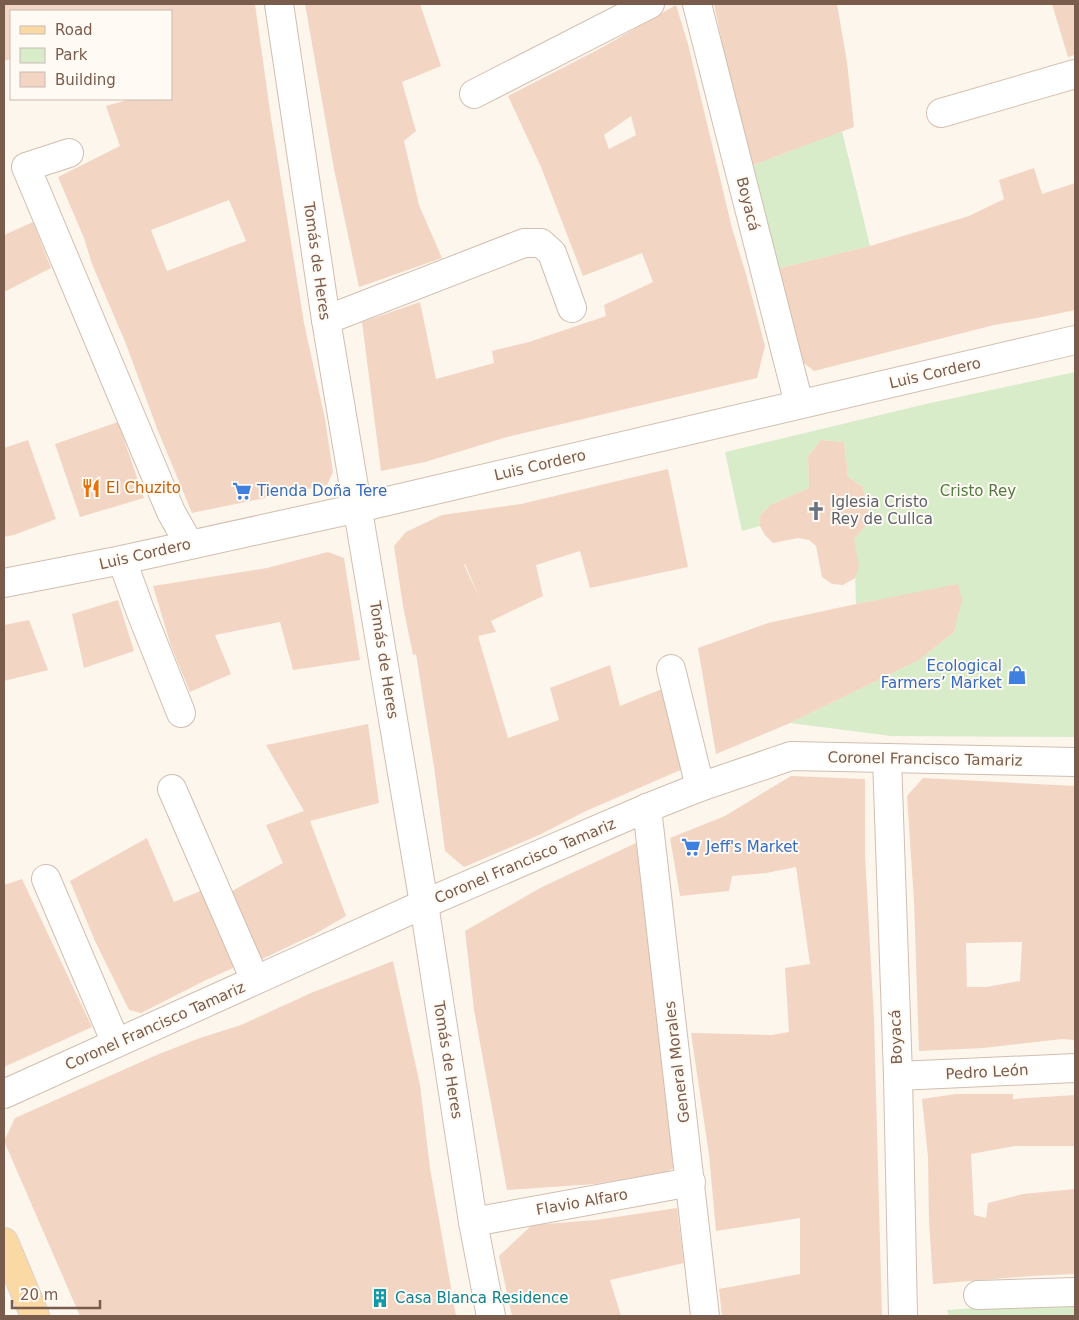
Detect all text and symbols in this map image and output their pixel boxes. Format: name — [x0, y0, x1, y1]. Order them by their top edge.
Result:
legend — [10, 10, 172, 100]
text: Road — [55, 21, 93, 39]
text: Park — [55, 46, 88, 64]
text: Building — [55, 71, 116, 89]
street label: Boyacá — [733, 175, 763, 233]
street label: Tomás de Heres — [300, 200, 334, 321]
street label: Luis Cordero — [887, 354, 983, 392]
street label: Luis Cordero — [492, 446, 588, 484]
restaurant icon: El Chuzito — [80, 477, 102, 499]
place label: El Chuzito — [106, 479, 181, 497]
supermarket icon: Tienda Doña Tere — [231, 480, 253, 502]
place label: Tienda Doña Tere — [256, 482, 387, 500]
park label: Cristo Rey — [940, 482, 1016, 500]
place label: Iglesia Cristo Rey de Cullca — [831, 493, 933, 528]
church icon: Iglesia Cristo Rey de Cullca — [805, 500, 827, 522]
street label: Luis Cordero — [97, 535, 193, 573]
street label: Tomás de Heres — [366, 599, 402, 720]
place label: Ecological Farmers’ Market — [881, 657, 1002, 692]
shop icon: Ecological Farmers’ Market — [1006, 664, 1028, 686]
street label: Coronel Francisco Tamariz — [827, 748, 1023, 770]
street label: Coronel Francisco Tamariz — [432, 815, 618, 907]
supermarket icon: Jeff's Market — [680, 836, 702, 858]
place label: Jeff's Market — [705, 838, 798, 856]
street label: Coronel Francisco Tamariz — [62, 978, 248, 1074]
street label: Tomás de Heres — [430, 999, 466, 1120]
street label: General Morales — [661, 1000, 693, 1124]
street label: Boyacá — [886, 1009, 906, 1065]
street label: Pedro León — [945, 1061, 1029, 1083]
street label: Flavio Alfaro — [535, 1185, 629, 1219]
scale bar — [12, 1278, 100, 1310]
text: 20 m — [20, 1286, 58, 1304]
building icon: Casa Blanca Residence — [369, 1287, 391, 1309]
place label: Casa Blanca Residence — [395, 1289, 569, 1307]

